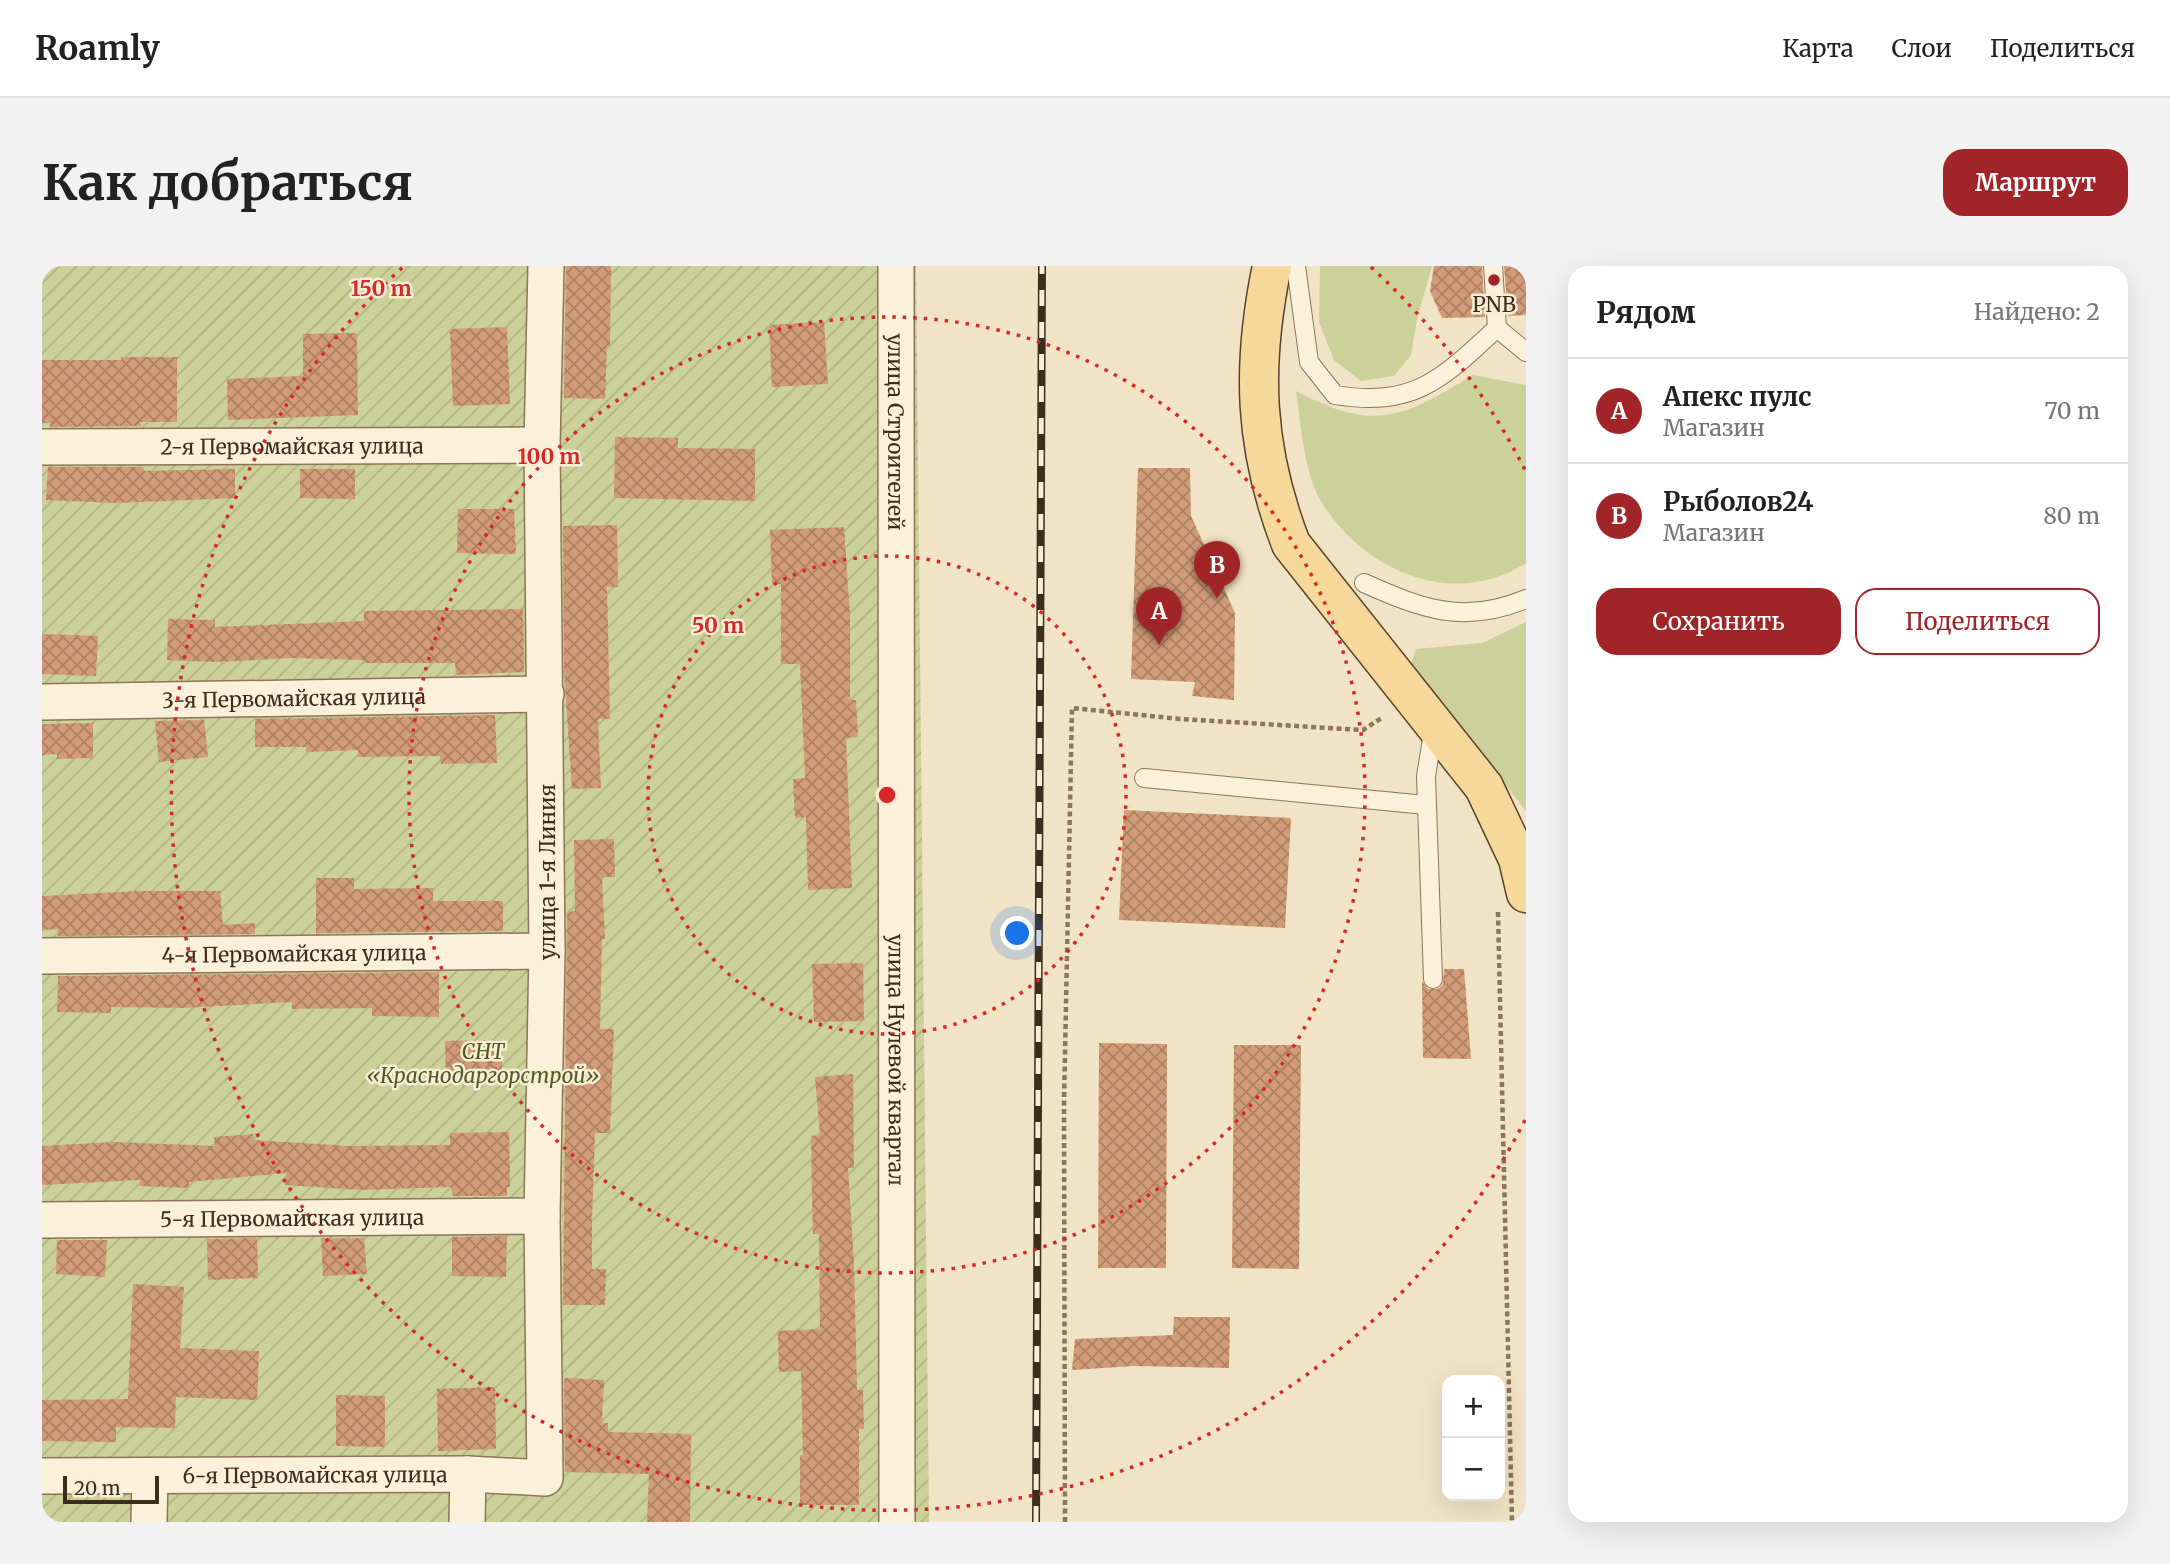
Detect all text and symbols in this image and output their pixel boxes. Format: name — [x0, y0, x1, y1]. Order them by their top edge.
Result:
text: Roamly — [35, 28, 160, 69]
text: Карта — [1782, 33, 1854, 64]
text: Слои — [1892, 33, 1952, 64]
text: Поделиться — [1990, 33, 2135, 64]
button: Маршрут — [1943, 149, 2128, 216]
text: Как добраться — [42, 152, 413, 213]
marker: PNB — [1486, 272, 1502, 288]
text: 150 m — [350, 275, 412, 302]
place label: PNB — [1472, 291, 1516, 318]
text: Рядом — [1596, 293, 1696, 331]
text: Найдено: 2 — [1974, 297, 2100, 326]
street label: улица Строителей — [883, 334, 910, 530]
text: Апекс пулс — [1663, 380, 1811, 413]
text: A — [1611, 396, 1627, 425]
text: 70 m — [2044, 396, 2100, 425]
text: Магазин — [1663, 413, 1765, 442]
street label: 2-я Первомайская улица — [160, 432, 424, 460]
text: 100 m — [518, 443, 580, 470]
text: Рыболов24 — [1663, 485, 1814, 518]
text: B — [1611, 501, 1627, 530]
text: 80 m — [2043, 501, 2100, 530]
text: Магазин — [1663, 518, 1765, 547]
pin: B — [1194, 541, 1240, 599]
pin: A — [1136, 587, 1182, 645]
button: Сохранить — [1596, 588, 1841, 655]
button: Поделиться — [1855, 588, 2100, 655]
text: 50 m — [692, 612, 744, 639]
street label: 3-я Первомайская улица — [162, 682, 426, 714]
centre of rings — [875, 783, 899, 807]
street label: улица 1-я Линия — [534, 784, 561, 960]
your location — [1000, 916, 1034, 950]
street label: улица Нулевой квартал — [883, 934, 910, 1186]
street label: 4-я Первомайская улица — [161, 939, 426, 968]
park label: СНТ «Краснодаргорстрой» — [367, 1038, 599, 1089]
street label: 5-я Первомайская улица — [160, 1203, 424, 1233]
map controls — [1442, 1375, 1505, 1501]
button: + — [1442, 1375, 1505, 1438]
button: − — [1442, 1438, 1505, 1501]
street label: 6-я Первомайская улица — [182, 1461, 448, 1489]
scale bar — [63, 1473, 159, 1505]
text: 20 m — [74, 1476, 121, 1500]

